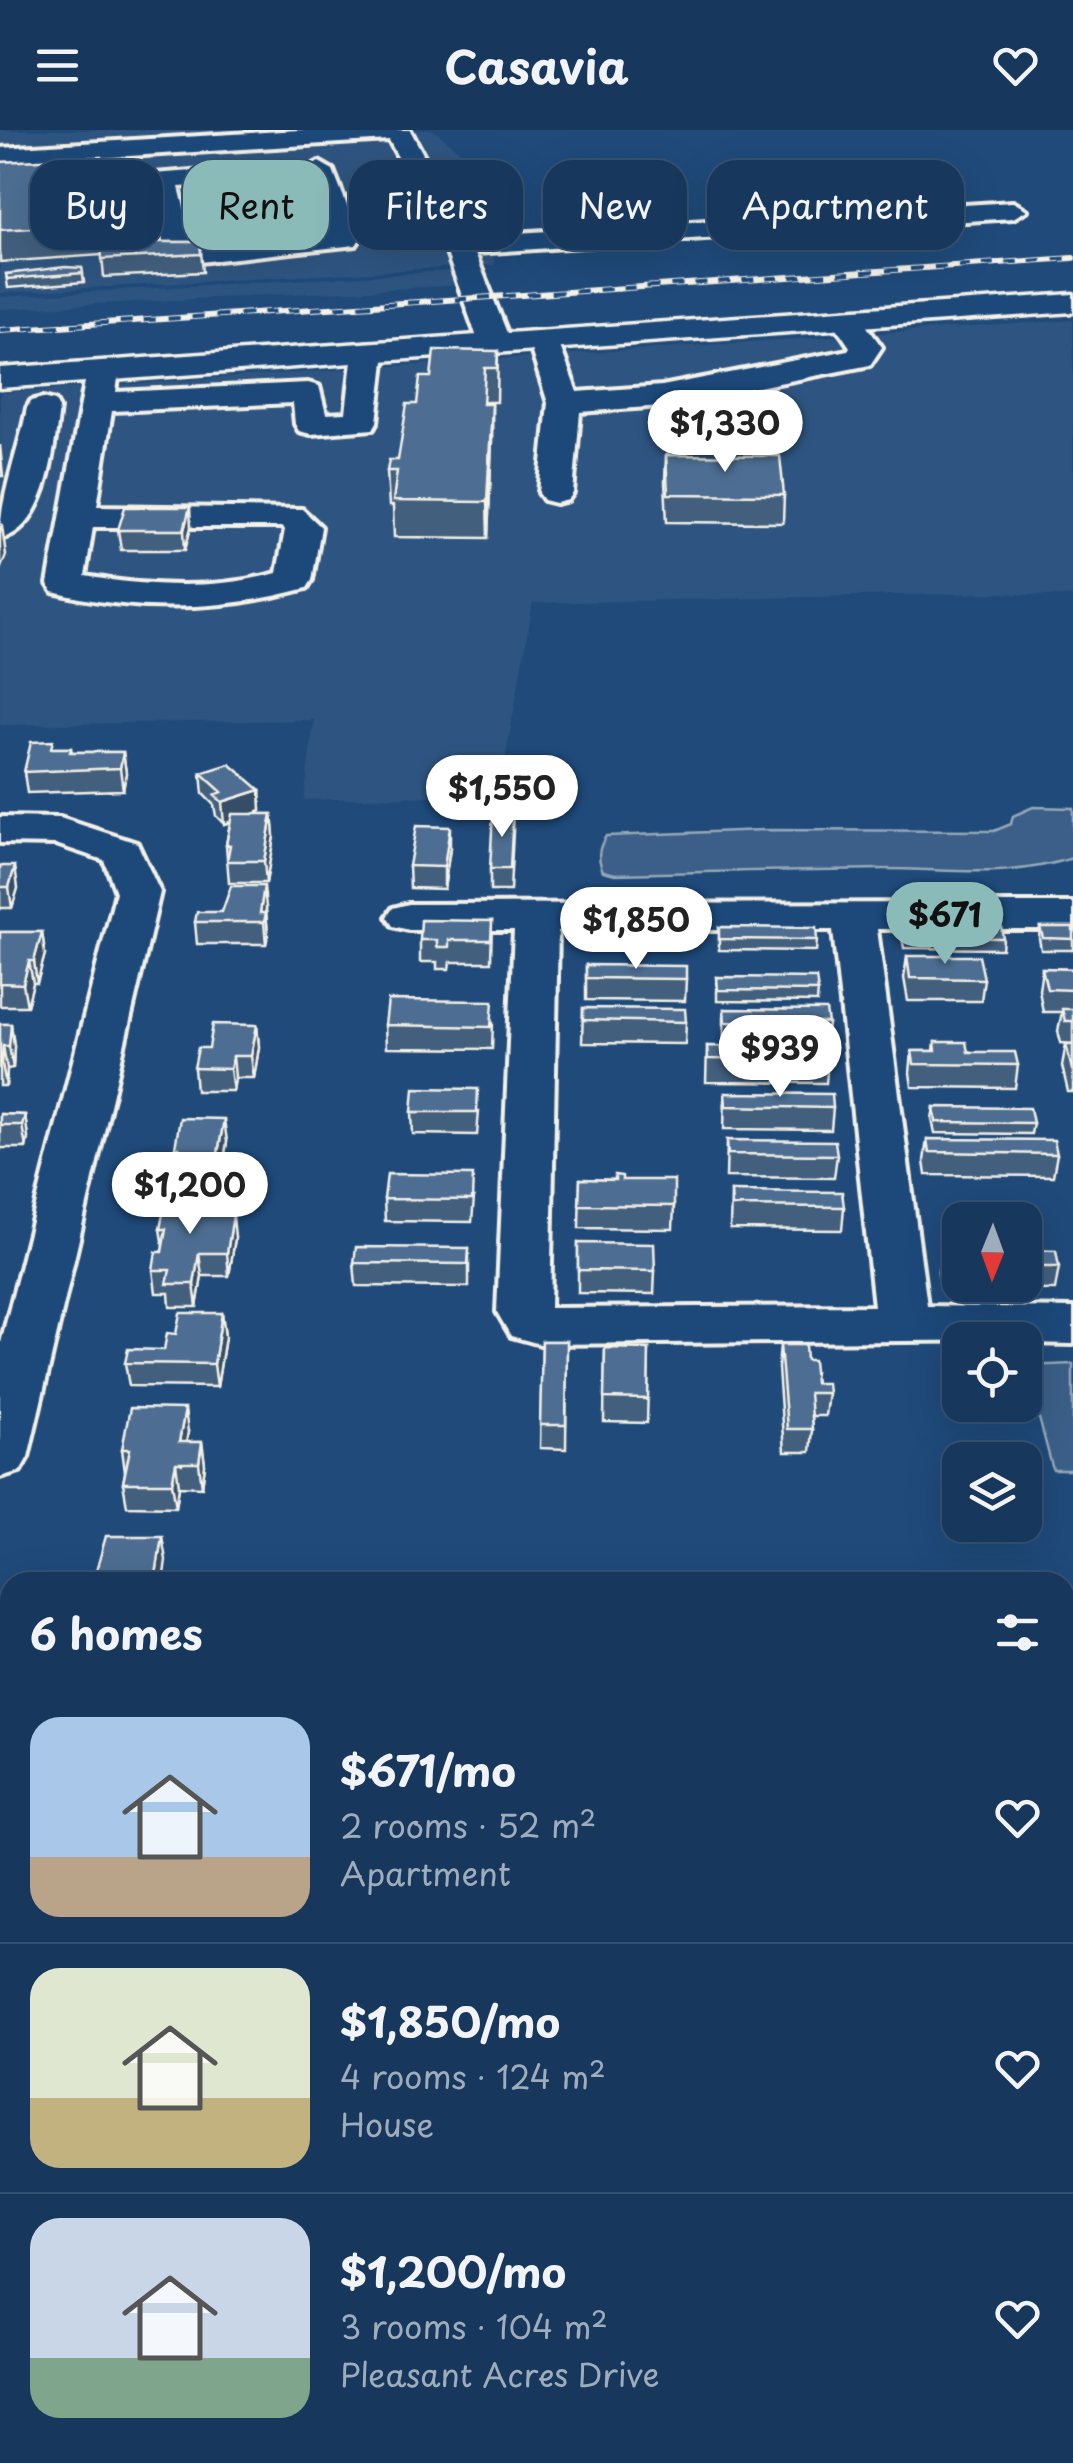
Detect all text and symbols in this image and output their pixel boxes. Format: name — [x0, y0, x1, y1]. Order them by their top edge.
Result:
text: Casavia — [444, 31, 629, 99]
icon: menu — [30, 38, 85, 93]
icon: heart — [988, 38, 1043, 93]
chip: Buy — [30, 160, 163, 250]
chip: Rent — [183, 160, 329, 250]
chip: Filters — [349, 160, 523, 250]
chip: New — [543, 160, 687, 250]
chip: Apartment — [707, 160, 964, 250]
pin: $1,330 — [644, 390, 806, 475]
text: $1,330 — [670, 398, 780, 446]
pin: $1,550 — [421, 755, 583, 840]
text: $1,550 — [448, 763, 556, 811]
pin: $671 — [886, 882, 1004, 967]
pin: $1,850 — [555, 887, 717, 972]
text: $671 — [908, 890, 982, 938]
text: $1,850 — [582, 895, 690, 943]
pin: $939 — [721, 1015, 839, 1100]
text: $939 — [741, 1023, 819, 1071]
pin: $1,200 — [109, 1152, 271, 1237]
text: $1,200 — [134, 1160, 246, 1208]
north arrow — [942, 1202, 1042, 1302]
map controls — [942, 1202, 1042, 1542]
button: locate — [942, 1322, 1042, 1422]
button: layers — [942, 1442, 1042, 1542]
text: 6 homes — [30, 1601, 203, 1664]
icon: filters — [990, 1605, 1045, 1660]
text: $671/mo — [340, 1738, 516, 1801]
icon: home — [110, 1757, 230, 1877]
icon: heart — [990, 1790, 1045, 1845]
text: 2 rooms · 52 m² — [340, 1801, 596, 1849]
text: Apartment — [340, 1849, 511, 1897]
text: $1,850/mo — [340, 1989, 560, 2052]
icon: home — [110, 2008, 230, 2128]
icon: heart — [990, 2041, 1045, 2096]
text: 4 rooms · 124 m² — [340, 2052, 606, 2100]
text: House — [340, 2100, 434, 2148]
text: $1,200/mo — [340, 2239, 566, 2302]
icon: home — [110, 2258, 230, 2378]
icon: heart — [990, 2291, 1045, 2346]
text: 3 rooms · 104 m² — [340, 2302, 608, 2350]
text: Pleasant Acres Drive — [340, 2350, 660, 2398]

